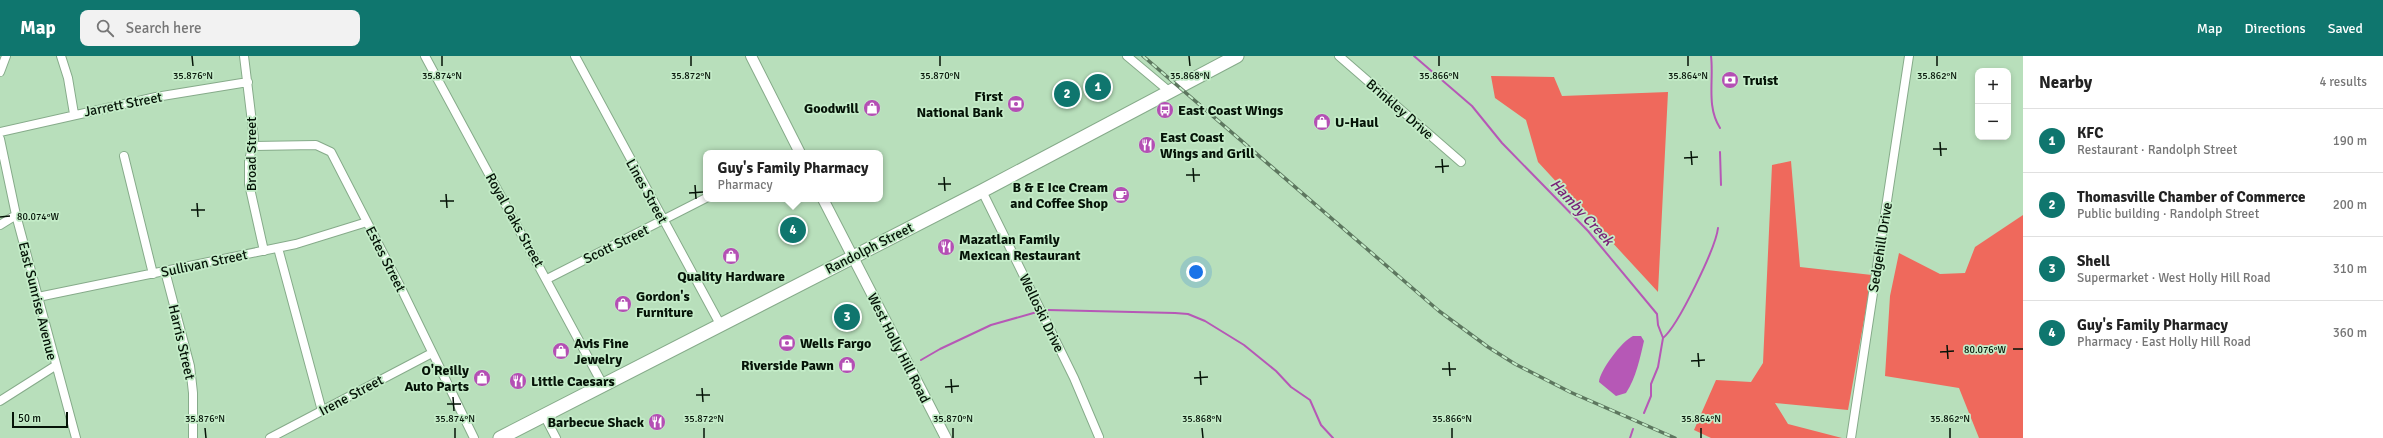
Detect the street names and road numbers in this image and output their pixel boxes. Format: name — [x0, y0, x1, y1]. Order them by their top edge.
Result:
street label: Brinkley Drive — [1363, 76, 1437, 143]
street label: Jarrett Street — [82, 89, 164, 120]
street label: Broad Street — [243, 117, 260, 191]
street label: Lines Street — [622, 156, 671, 227]
street label: Royal Oaks Street — [482, 170, 547, 270]
street label: Sedgehill Drive — [1865, 201, 1896, 293]
street label: Randolph Street — [822, 219, 916, 278]
street label: Scott Street — [581, 221, 652, 268]
street label: Estes Street — [362, 224, 409, 295]
street label: East Sunrise Avenue — [15, 240, 60, 362]
street label: Sullivan Street — [159, 246, 249, 281]
street label: Welloski Drive — [1015, 271, 1068, 355]
street label: West Holly Hill Road — [864, 290, 934, 406]
street label: Harris Street — [165, 303, 198, 381]
street label: Irene Street — [316, 371, 386, 419]

